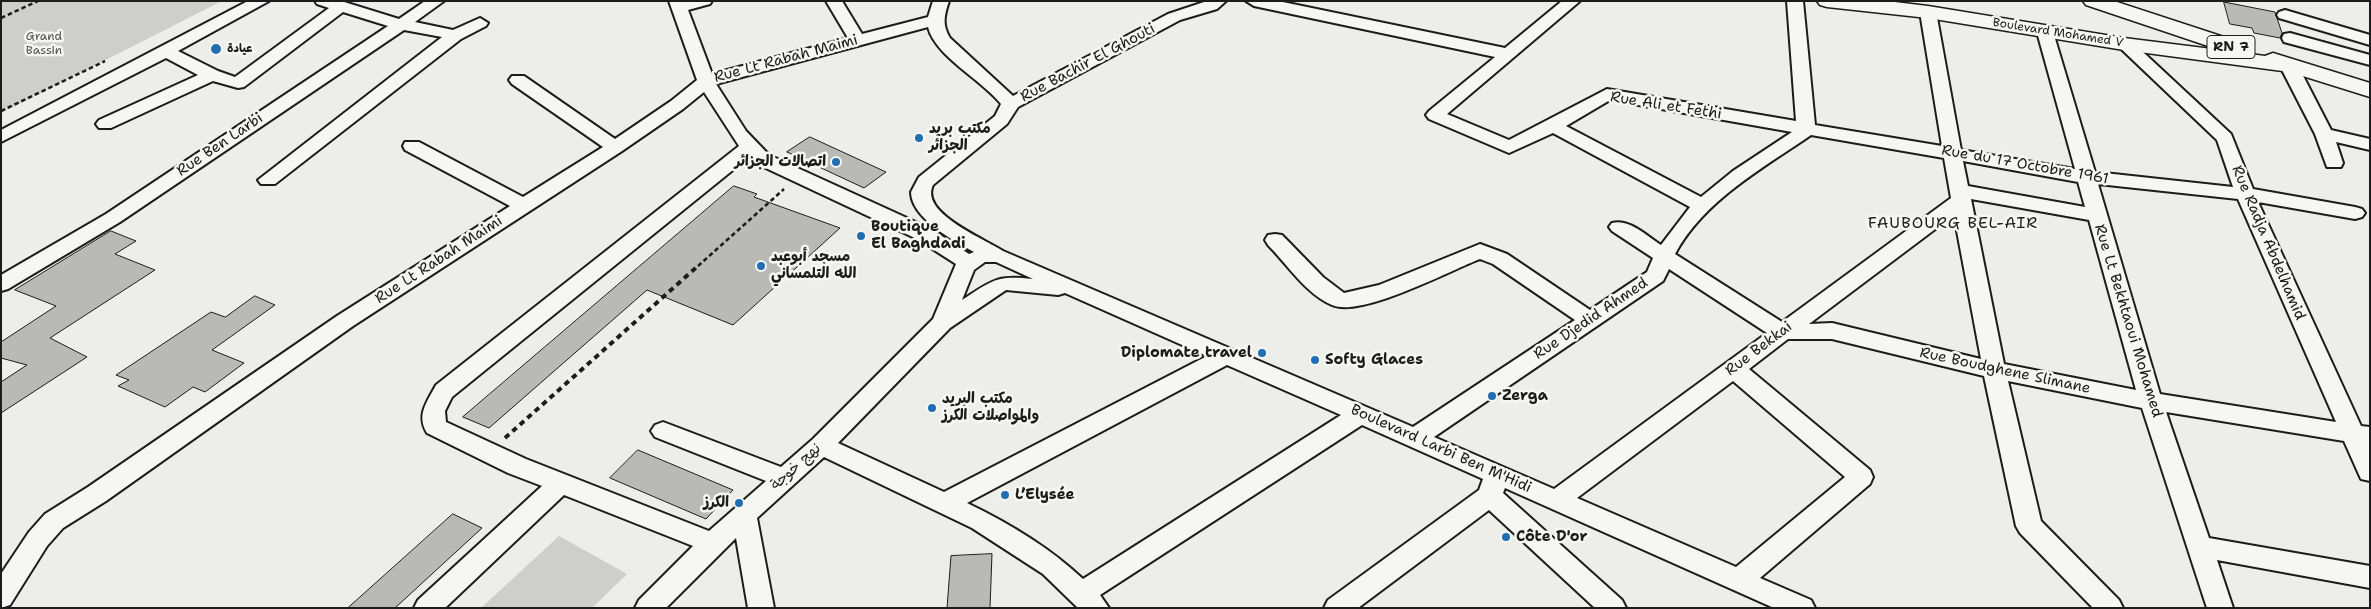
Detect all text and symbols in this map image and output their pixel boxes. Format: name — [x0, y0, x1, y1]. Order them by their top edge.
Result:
street label: Boulevard Mohamed V — [1992, 16, 2124, 50]
street label: Rue Bachir El Ghouti — [1017, 20, 1159, 106]
park label: Grand Bassin — [26, 30, 62, 58]
street label: Rue Lt Rabah Maimi — [712, 31, 860, 87]
road number: RN 7 — [2207, 36, 2255, 58]
marker: عيادة — [209, 42, 223, 56]
place label: عيادة — [227, 42, 252, 56]
street label: Rue Ali et Fethi — [1609, 88, 1723, 124]
street label: Rue Ben Larbi — [173, 110, 267, 180]
place label: مكتب بريد الجزائر — [929, 120, 991, 155]
marker: مكتب بريد الجزائر — [913, 132, 925, 144]
street label: Rue du 17 Octobre 1961 — [1940, 141, 2110, 189]
place label: اتصالات الجزائر — [735, 153, 826, 171]
marker: اتصالات الجزائر — [830, 156, 842, 168]
street label: Rue Radja Abdelhamid — [2227, 163, 2309, 323]
street label: Rue Lt Rabah Maimi — [372, 212, 506, 308]
district label: FAUBOURG BEL-AIR — [1866, 214, 2040, 234]
place label: Boutique El Baghdadi — [871, 218, 966, 253]
street label: Rue Lt Bekhtaoui Mohamed — [2090, 222, 2166, 420]
marker: Boutique El Baghdadi — [855, 230, 867, 242]
place label: مسجد أبوعبد الله التلمساني — [771, 248, 856, 283]
marker: مسجد أبوعبد الله التلمساني — [755, 260, 767, 272]
street label: Rue Djedid Ahmed — [1531, 274, 1651, 364]
street label: Rue Bekkai — [1722, 318, 1796, 380]
place label: Diplomate travel — [1121, 344, 1252, 362]
street label: Rue Boudghene Slimane — [1918, 344, 2092, 398]
marker: Diplomate travel — [1256, 347, 1268, 359]
place label: Softy Glaces — [1325, 351, 1423, 369]
marker: Softy Glaces — [1309, 354, 1321, 366]
place label: Zerga — [1502, 387, 1548, 405]
place label: مكتب البريد والمواصلات الكرز — [942, 390, 1039, 425]
marker: Zerga — [1486, 390, 1498, 402]
street label: Boulevard Larbi Ben M'Hidi — [1348, 401, 1534, 497]
marker: مكتب البريد والمواصلات الكرز — [926, 402, 938, 414]
street label: نهج خوجة — [767, 440, 825, 494]
place label: L’Elysée — [1015, 486, 1075, 504]
marker: L’Elysée — [999, 489, 1011, 501]
place label: الكرز — [704, 494, 729, 512]
marker: الكرز — [733, 497, 745, 509]
place label: Côte D'or — [1516, 528, 1587, 546]
marker: Côte D'or — [1500, 531, 1512, 543]

